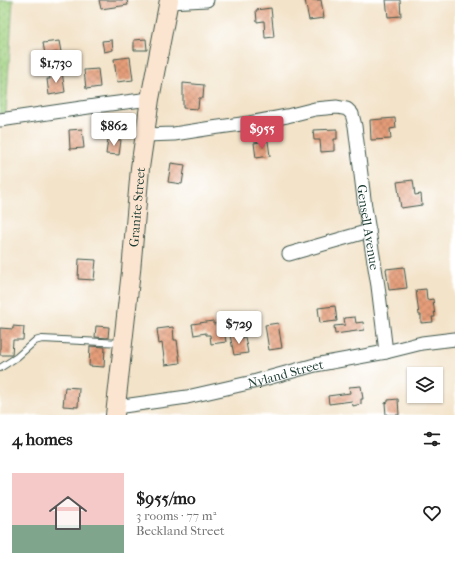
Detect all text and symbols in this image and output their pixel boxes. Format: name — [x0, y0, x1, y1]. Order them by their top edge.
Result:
pin: $1,730 — [23, 50, 89, 84]
text: $1,730 — [40, 55, 72, 70]
pin: $862 — [90, 113, 138, 147]
pin: $955 — [238, 116, 286, 150]
text: $862 — [100, 118, 128, 133]
text: $955 — [249, 121, 275, 136]
street label: Granite Street — [126, 166, 148, 248]
street label: Gensell Avenue — [354, 183, 382, 272]
pin: $729 — [215, 311, 263, 345]
text: $729 — [226, 316, 252, 331]
street label: Nyland Street — [246, 357, 325, 391]
map controls — [407, 367, 443, 403]
button: layers — [407, 367, 443, 403]
icon: filters — [421, 428, 443, 450]
text: 4 homes — [12, 429, 72, 449]
text: $955/mo — [136, 488, 196, 508]
icon: home — [44, 489, 92, 537]
icon: heart — [421, 502, 443, 524]
text: 3 rooms · 77 m² — [136, 508, 216, 523]
text: Beckland Street — [136, 523, 225, 538]

